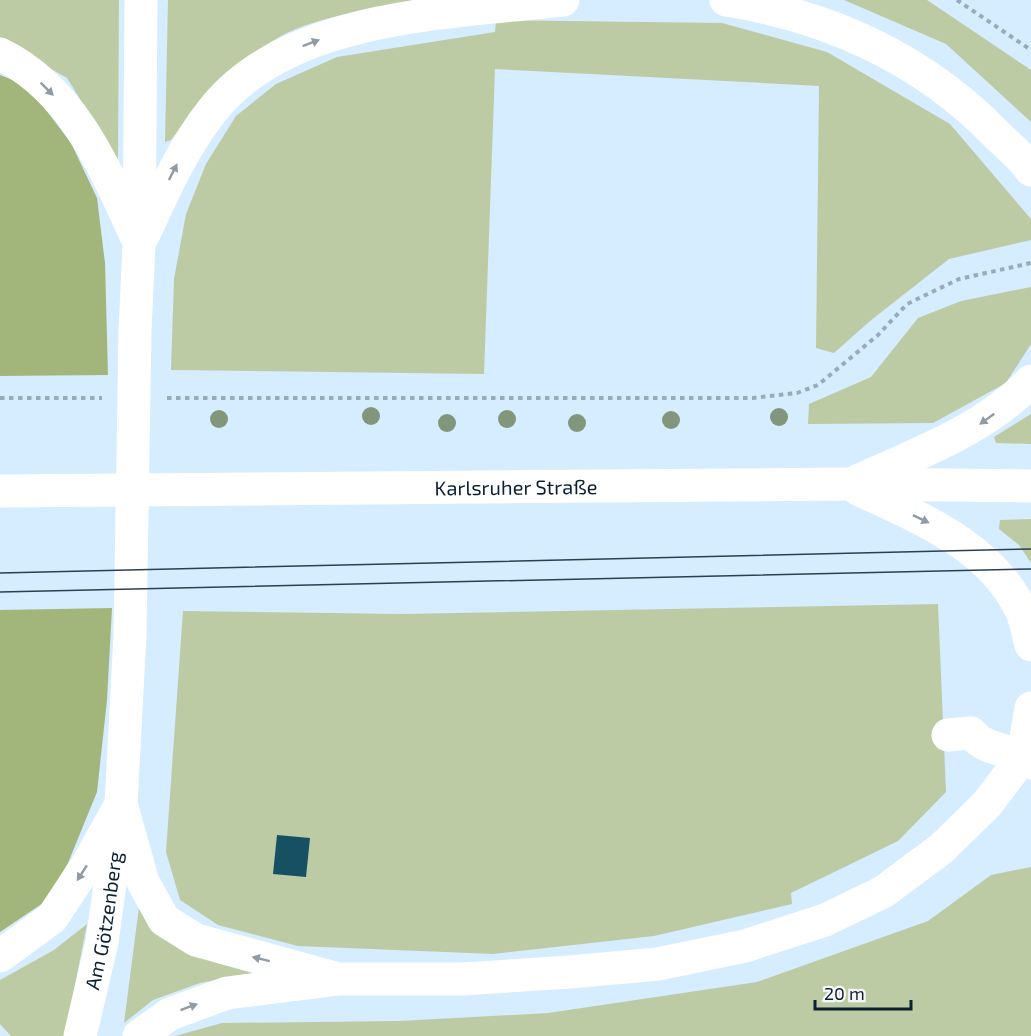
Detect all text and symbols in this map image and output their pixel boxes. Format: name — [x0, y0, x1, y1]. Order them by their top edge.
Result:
one-way arrow — [302, 38, 320, 47]
one-way arrow — [39, 81, 53, 95]
one-way arrow — [168, 164, 178, 181]
one-way arrow — [979, 412, 994, 424]
street label: Karlsruher Straße — [434, 474, 598, 499]
one-way arrow — [912, 514, 929, 523]
street label: Am Götzenberg — [79, 850, 126, 992]
one-way arrow — [77, 865, 88, 881]
one-way arrow — [252, 954, 271, 964]
scale bar — [815, 973, 911, 1011]
text: 20 m — [824, 982, 865, 1004]
one-way arrow — [180, 1002, 198, 1011]

